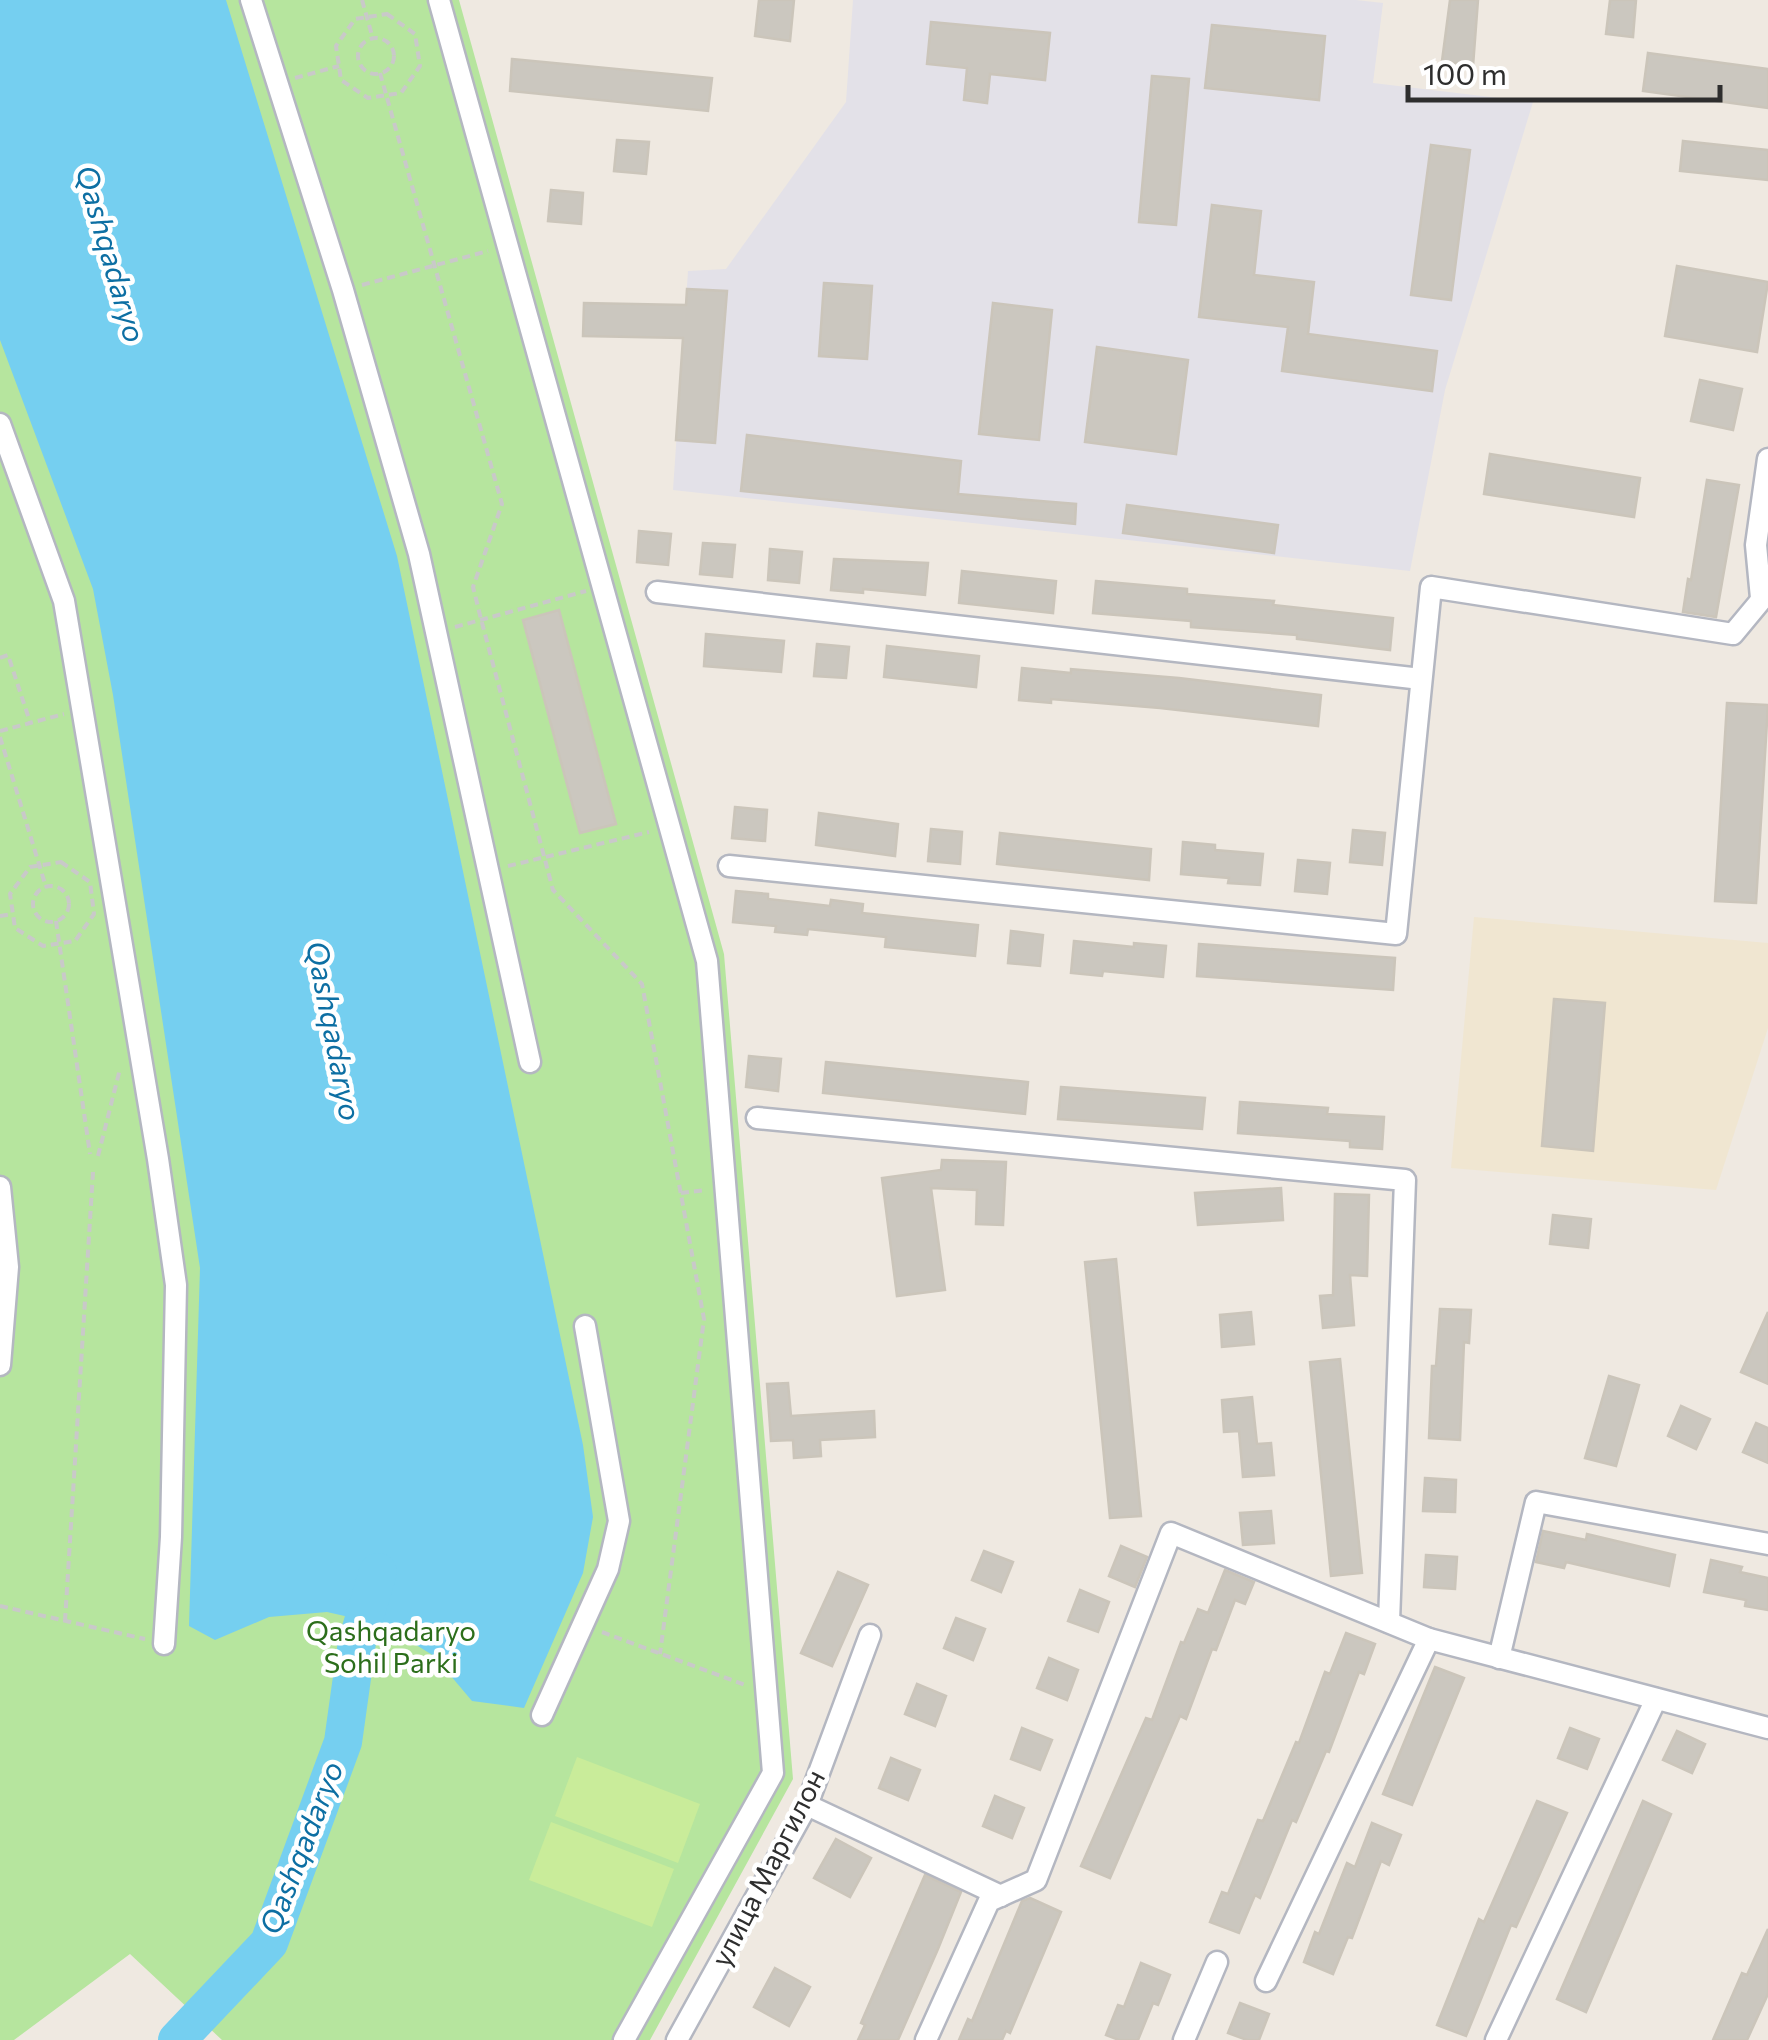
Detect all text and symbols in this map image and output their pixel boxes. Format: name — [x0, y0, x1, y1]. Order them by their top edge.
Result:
scale bar — [1408, 40, 1720, 102]
text: 100 m — [1423, 54, 1507, 91]
water label: Qashqadaryo — [69, 161, 155, 346]
water label: Qashqadaryo — [300, 937, 371, 1124]
park label: Qashqadaryo Sohil Parki — [306, 1613, 476, 1679]
water label: Qashqadaryo — [250, 1755, 350, 1939]
street label: улица Маргилон — [703, 1763, 831, 1972]

